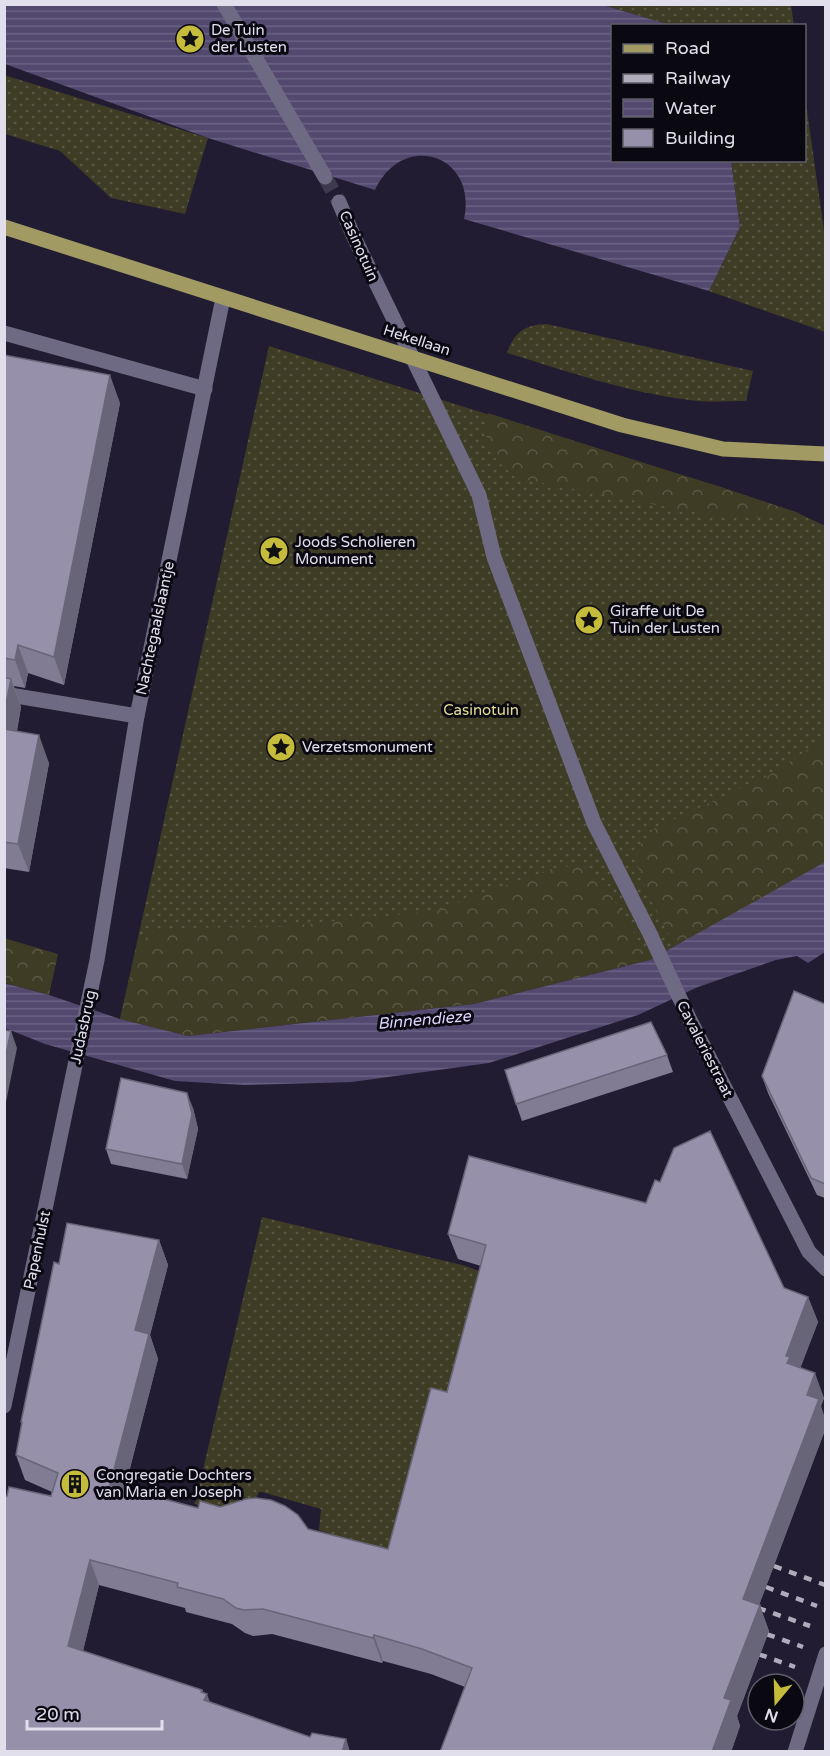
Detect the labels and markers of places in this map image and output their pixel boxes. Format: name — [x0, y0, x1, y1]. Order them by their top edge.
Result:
place label: De Tuin der Lusten — [211, 21, 287, 56]
place icon: De Tuin der Lusten — [174, 23, 206, 55]
place label: Joods Scholieren Monument — [295, 533, 415, 568]
place icon: Joods Scholieren Monument — [258, 535, 290, 567]
place label: Giraffe uit De Tuin der Lusten — [610, 602, 720, 637]
place icon: Giraffe uit De Tuin der Lusten — [573, 604, 605, 636]
place icon: Verzetsmonument — [265, 731, 297, 763]
place label: Verzetsmonument — [302, 738, 433, 756]
place label: Congregatie Dochters van Maria en Joseph — [96, 1466, 252, 1501]
building icon: Congregatie Dochters van Maria en Joseph — [59, 1468, 91, 1500]

